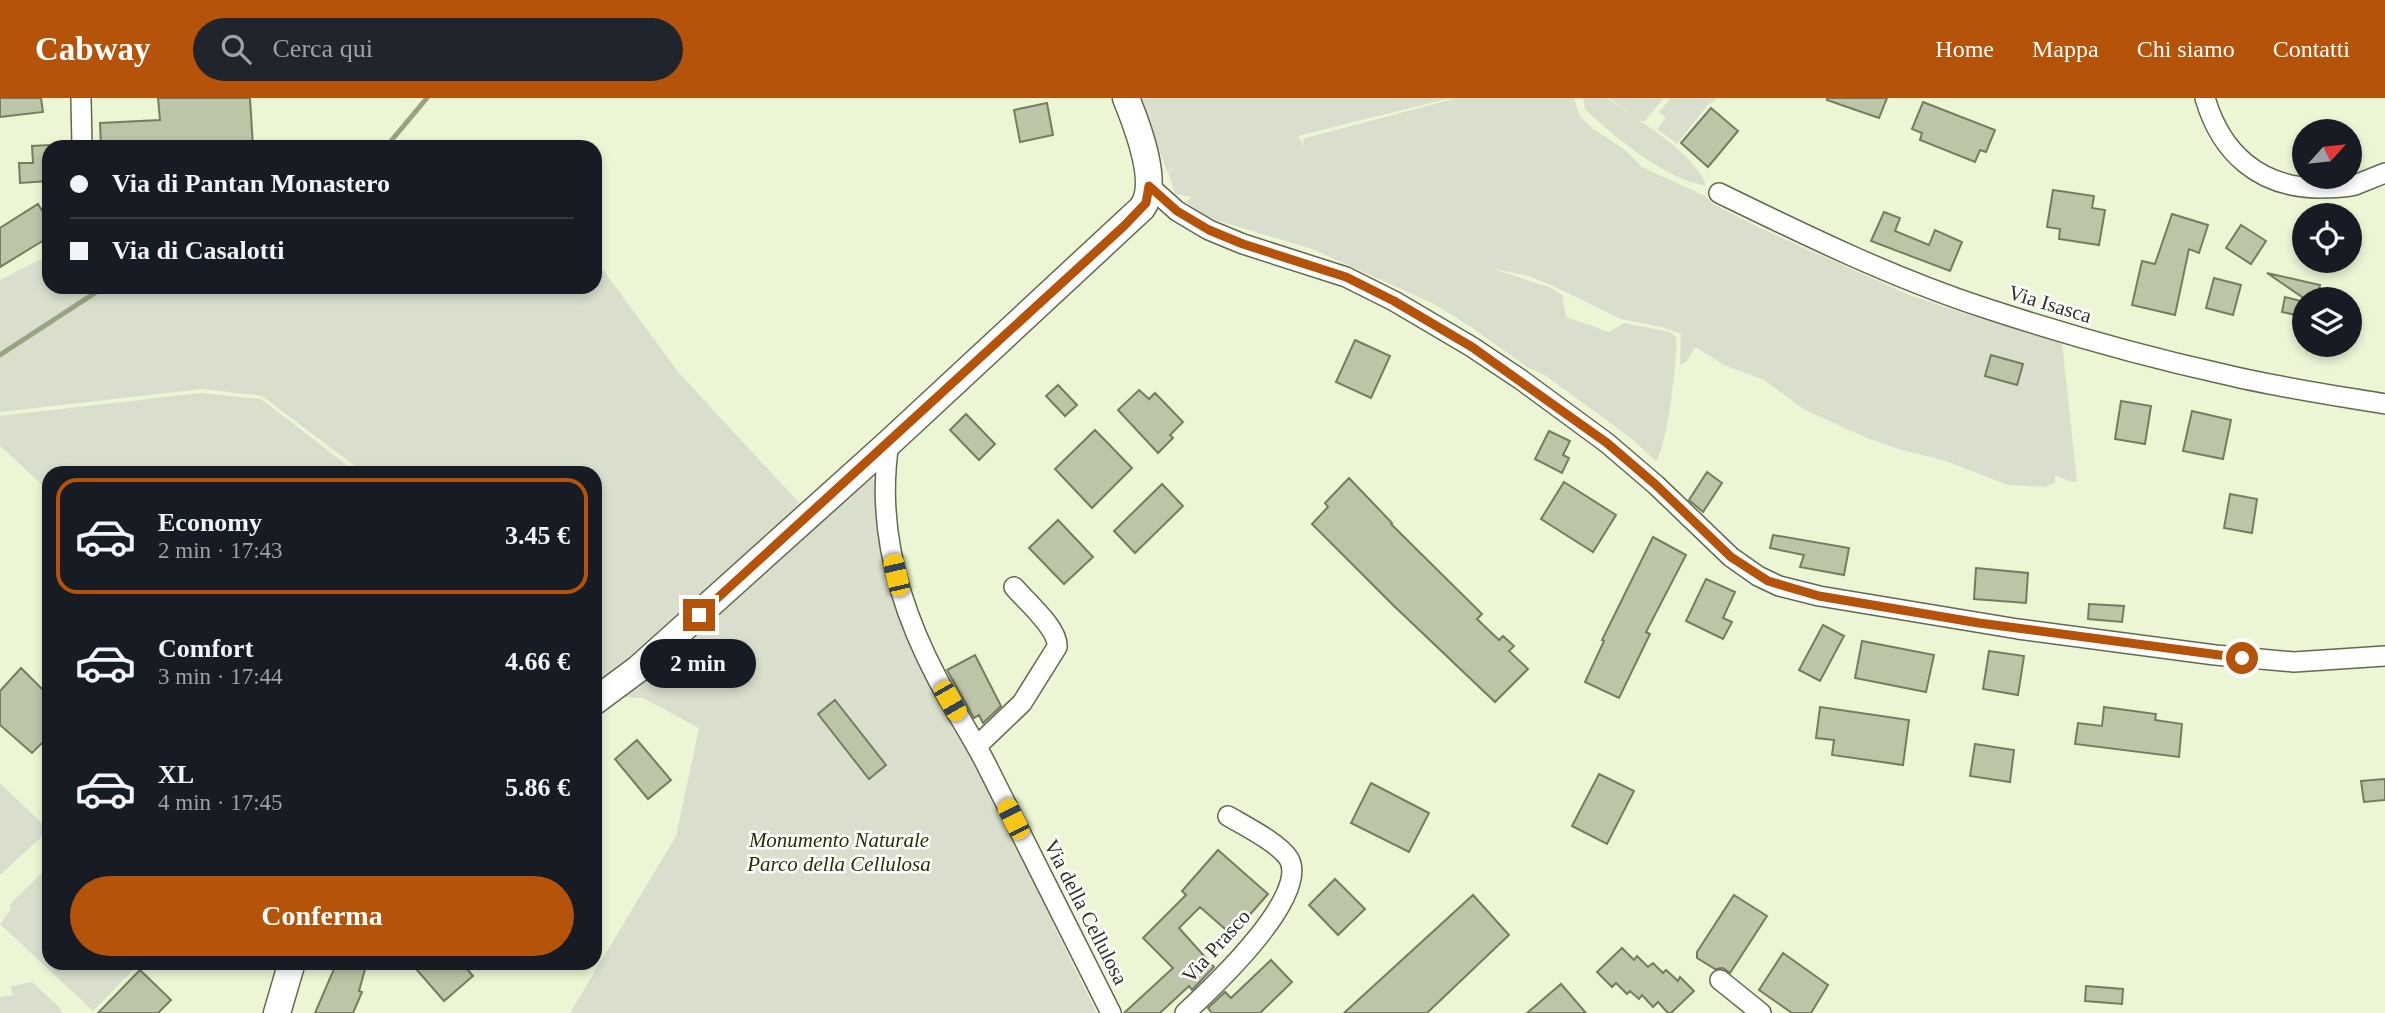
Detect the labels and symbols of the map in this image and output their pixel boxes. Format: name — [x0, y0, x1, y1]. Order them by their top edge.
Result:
north arrow — [2292, 119, 2362, 189]
street label: Via Isasca — [2006, 280, 2095, 328]
car — [882, 552, 911, 598]
route end — [683, 599, 715, 631]
callout: 2 min — [641, 640, 757, 688]
route start — [2226, 642, 2258, 674]
car — [931, 678, 970, 724]
car — [995, 796, 1032, 842]
park label: Monumento Naturale Parco della Cellulosa — [746, 828, 931, 876]
street label: Via della Cellulosa — [1039, 835, 1133, 989]
street label: Via Prasco — [1177, 904, 1255, 988]

